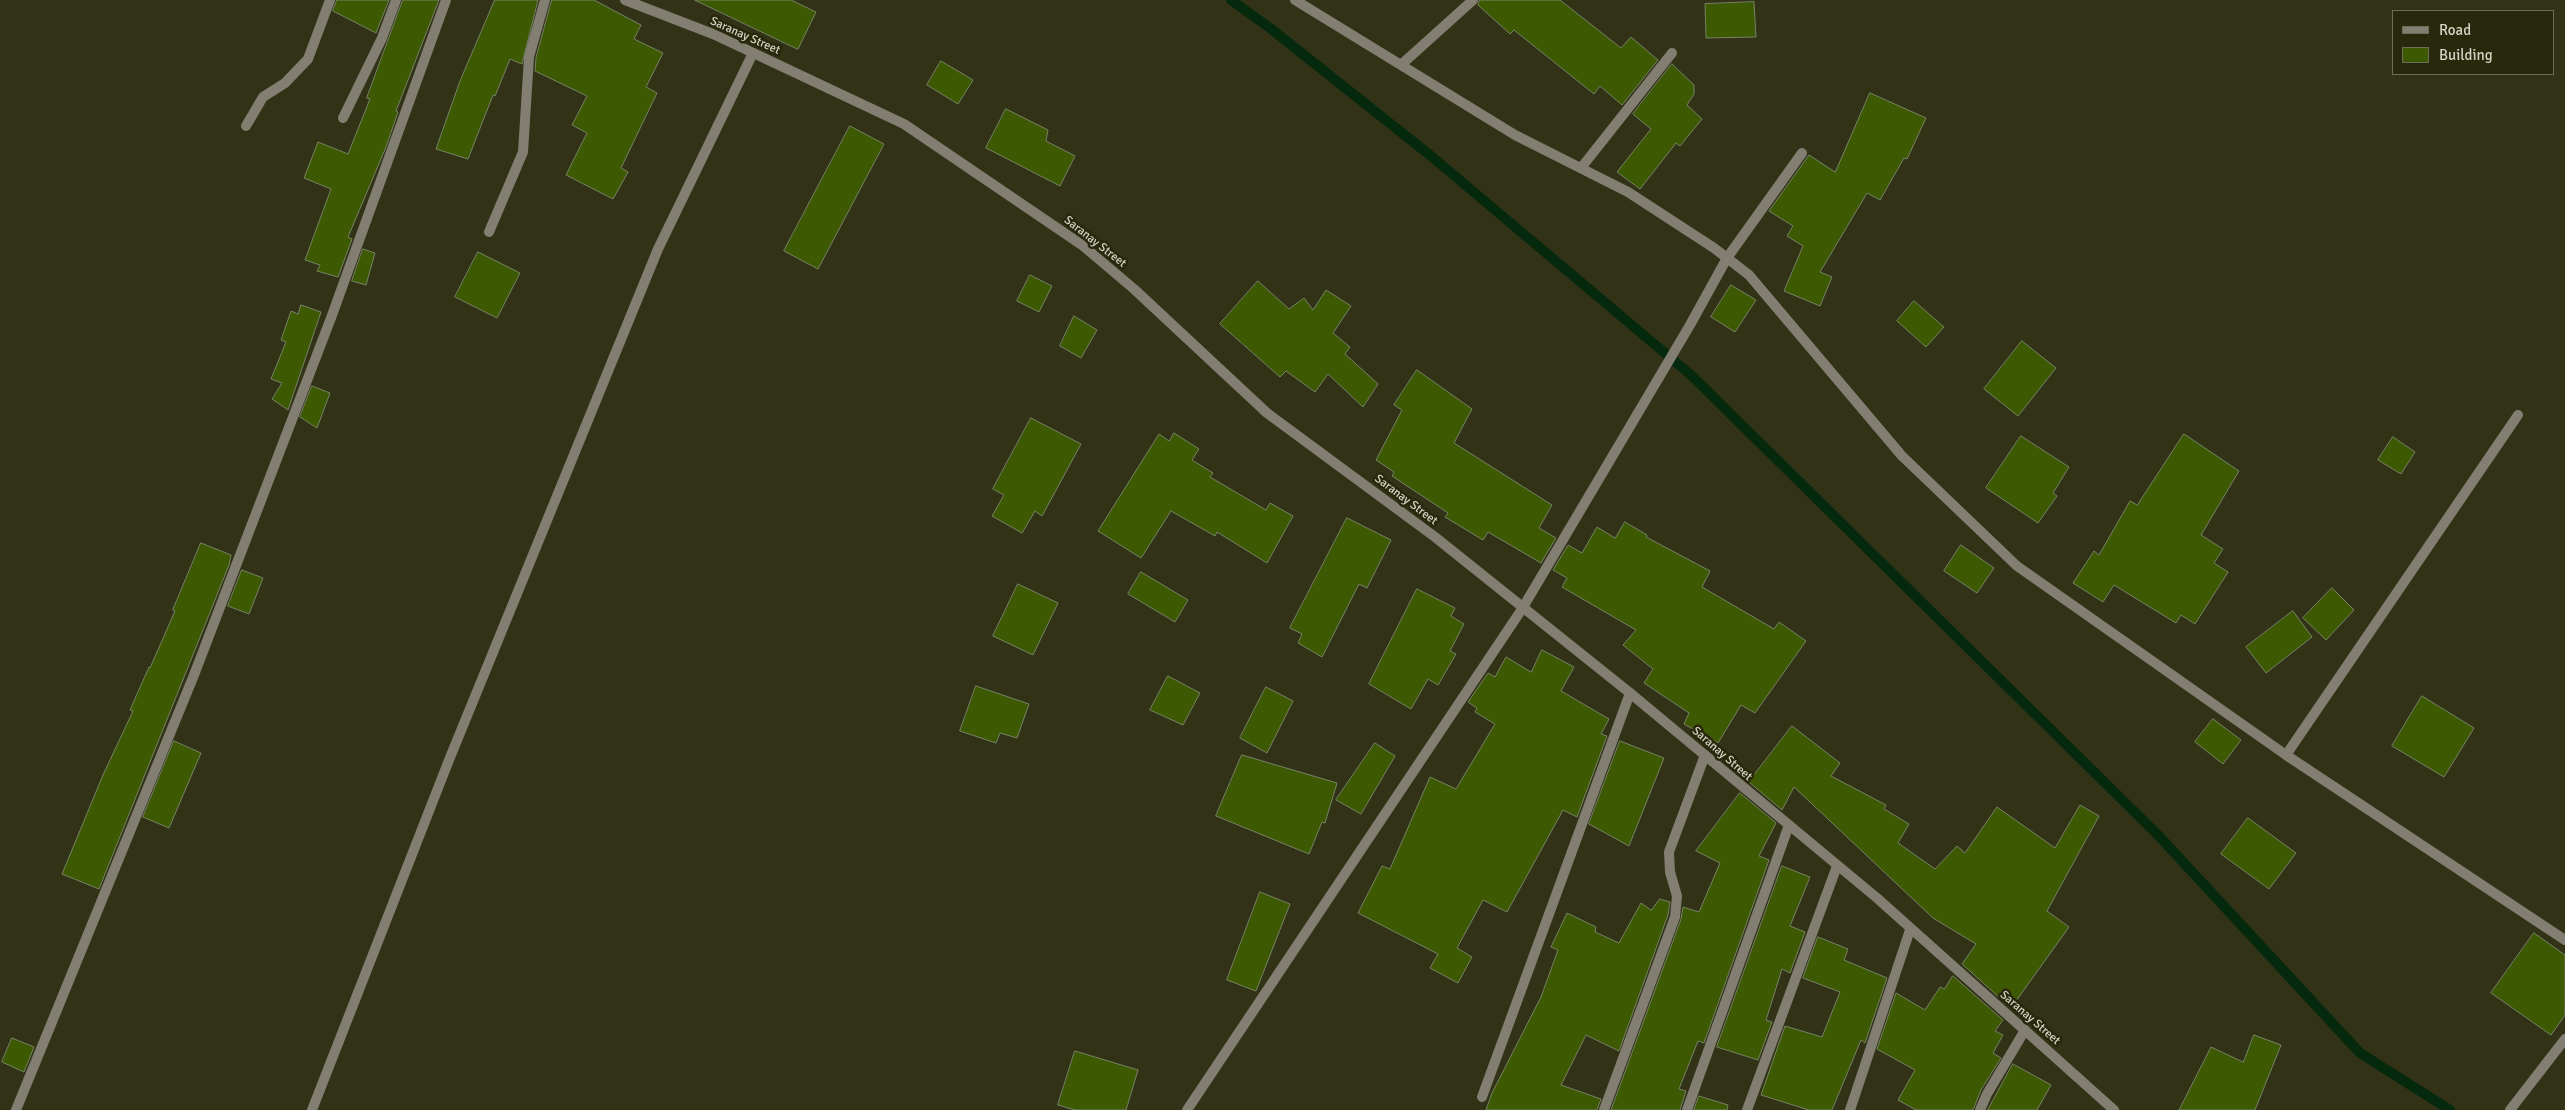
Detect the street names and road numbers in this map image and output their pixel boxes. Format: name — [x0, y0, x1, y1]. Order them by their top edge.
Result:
street label: Saranay Street — [708, 14, 782, 58]
street label: Saranay Street — [1061, 213, 1129, 271]
street label: Saranay Street — [1372, 472, 1440, 528]
street label: Saranay Street — [1689, 724, 1755, 784]
street label: Saranay Street — [1997, 988, 2063, 1048]

